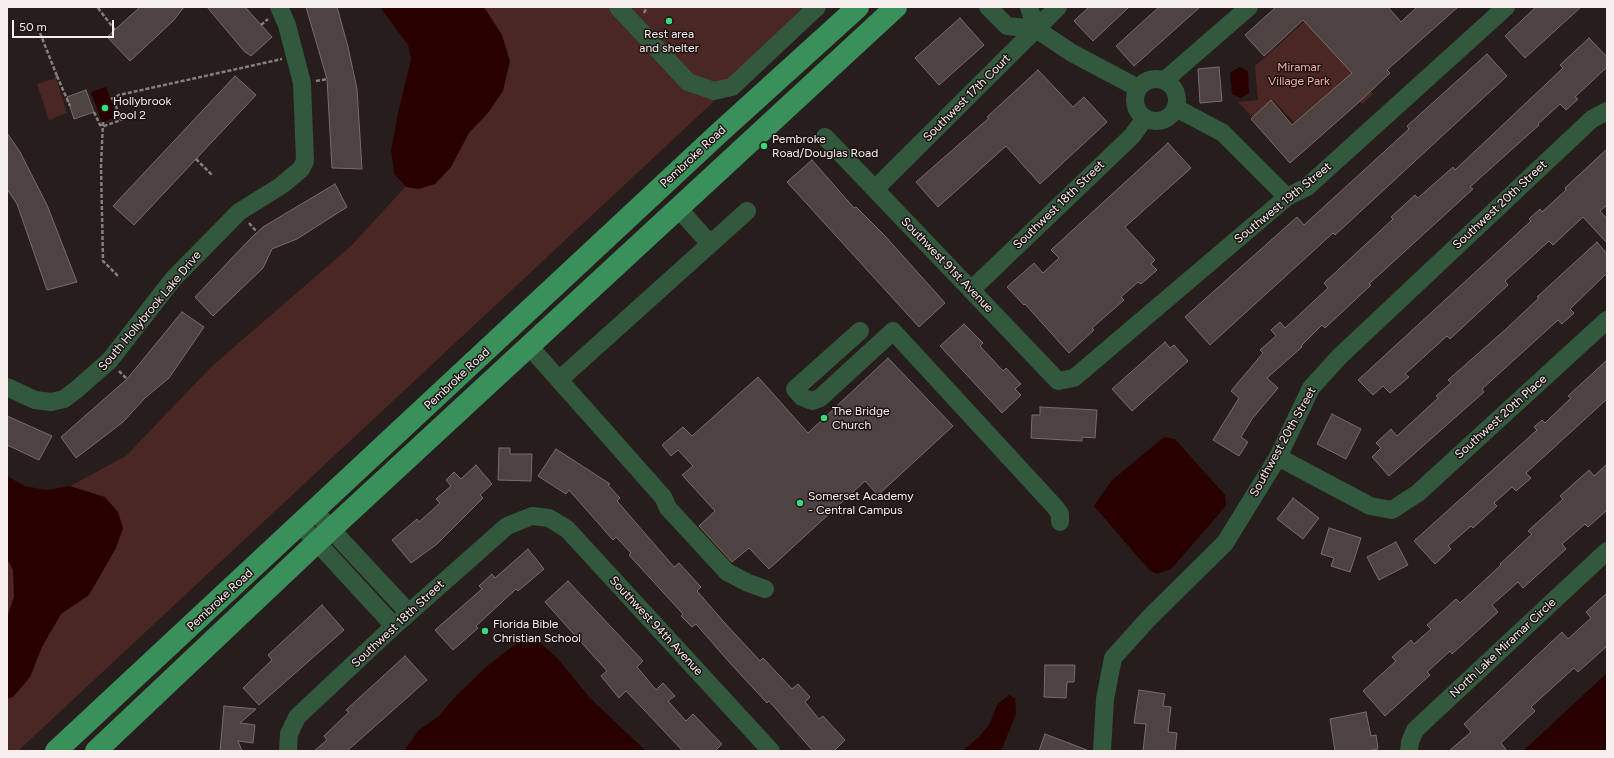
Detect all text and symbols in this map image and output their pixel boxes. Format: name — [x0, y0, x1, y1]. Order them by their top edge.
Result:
scale bar — [14, 12, 116, 38]
marker: Rest area and shelter — [664, 16, 674, 26]
text: 50 m — [19, 20, 47, 34]
place label: Rest area and shelter — [639, 27, 699, 55]
street label: Southwest 17th Court — [920, 51, 1014, 145]
park label: Miramar Village Park — [1268, 60, 1330, 88]
place label: Hollybrook Pool 2 — [113, 94, 171, 122]
marker: Hollybrook Pool 2 — [100, 103, 110, 113]
street label: Pembroke Road — [657, 123, 729, 191]
place label: Pembroke Road/Douglas Road — [772, 132, 878, 160]
marker: Pembroke Road/Douglas Road — [759, 141, 769, 151]
street label: Southwest 18th Street — [1010, 158, 1108, 252]
street label: Southwest 20th Street — [1450, 158, 1550, 252]
street label: Southwest 19th Street — [1232, 159, 1334, 247]
street label: Southwest 91st Avenue — [898, 215, 996, 315]
street label: South Hollybrook Lake Drive — [96, 248, 204, 374]
street label: Pembroke Road — [421, 345, 493, 413]
street label: Southwest 20th Place — [1452, 372, 1550, 462]
street label: Southwest 20th Street — [1247, 385, 1319, 499]
place label: The Bridge Church — [832, 404, 890, 432]
marker: The Bridge Church — [819, 413, 829, 423]
place label: Somerset Academy - Central Campus — [808, 489, 913, 517]
marker: Somerset Academy - Central Campus — [795, 498, 805, 508]
street label: Pembroke Road — [184, 566, 256, 634]
street label: Southwest 94th Avenue — [606, 574, 706, 678]
street label: Southwest 18th Street — [349, 577, 447, 671]
street label: North Lake Miramar Circle — [1447, 595, 1559, 701]
place label: Florida Bible Christian School — [493, 617, 581, 645]
marker: Florida Bible Christian School — [480, 626, 490, 636]

